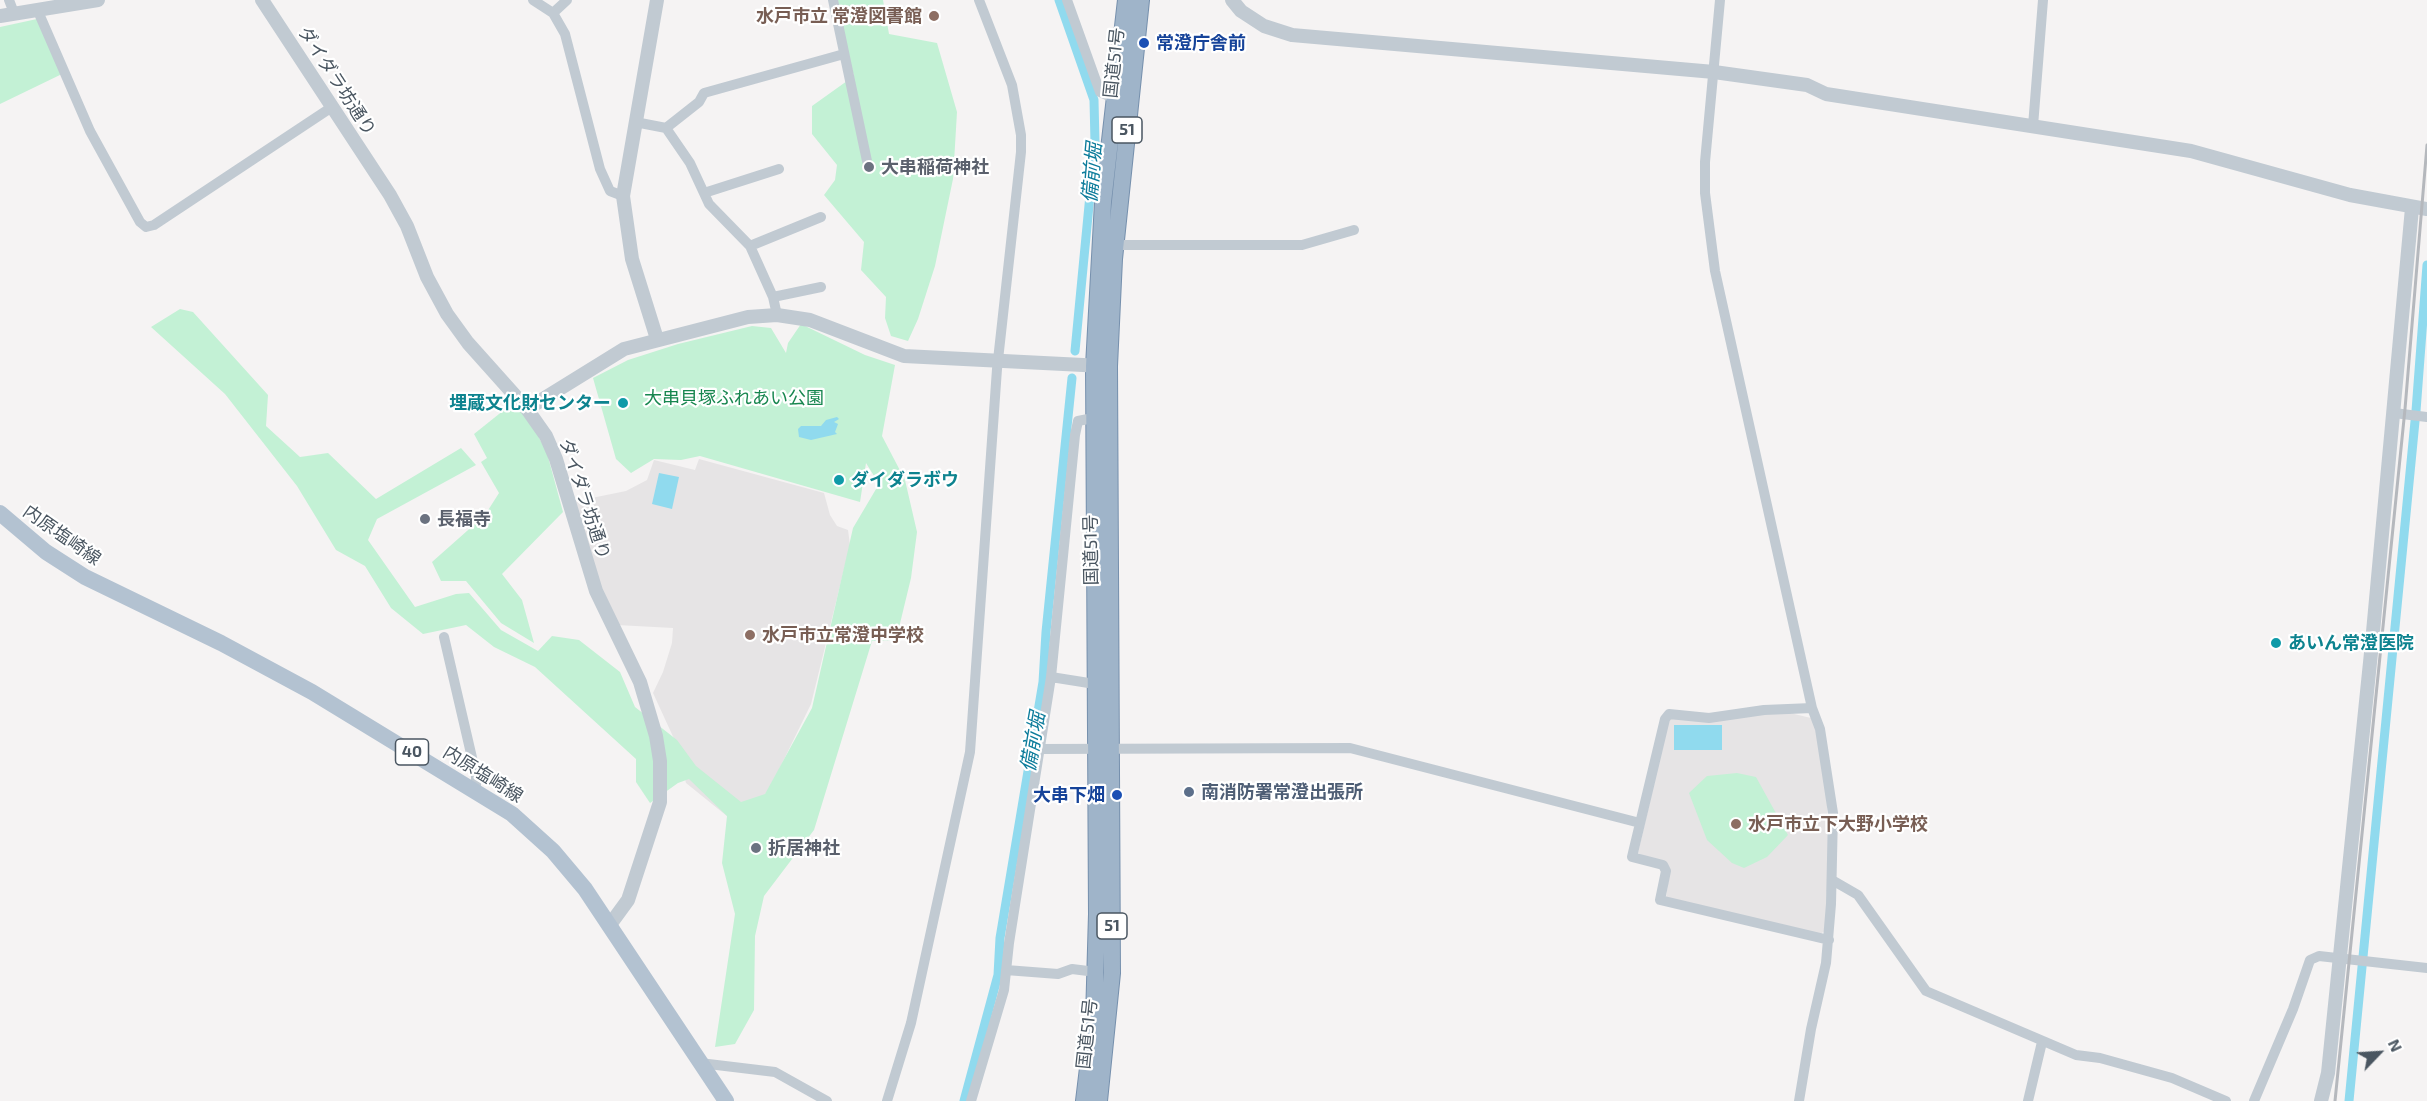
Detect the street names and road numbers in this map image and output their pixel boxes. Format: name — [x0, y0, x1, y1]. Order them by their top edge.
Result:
street label: ダイダラ坊通り — [294, 22, 380, 140]
street label: 国道51号 — [1100, 27, 1128, 99]
road number: 51 — [1112, 117, 1142, 143]
street label: ダイダラ坊通り — [555, 436, 615, 562]
street label: 内原塩崎線 — [19, 500, 105, 570]
street label: 国道51号 — [1080, 514, 1102, 586]
road number: 40 — [396, 739, 428, 765]
street label: 内原塩崎線 — [439, 741, 527, 807]
road number: 51 — [1097, 913, 1127, 939]
street label: 国道51号 — [1073, 998, 1101, 1070]

